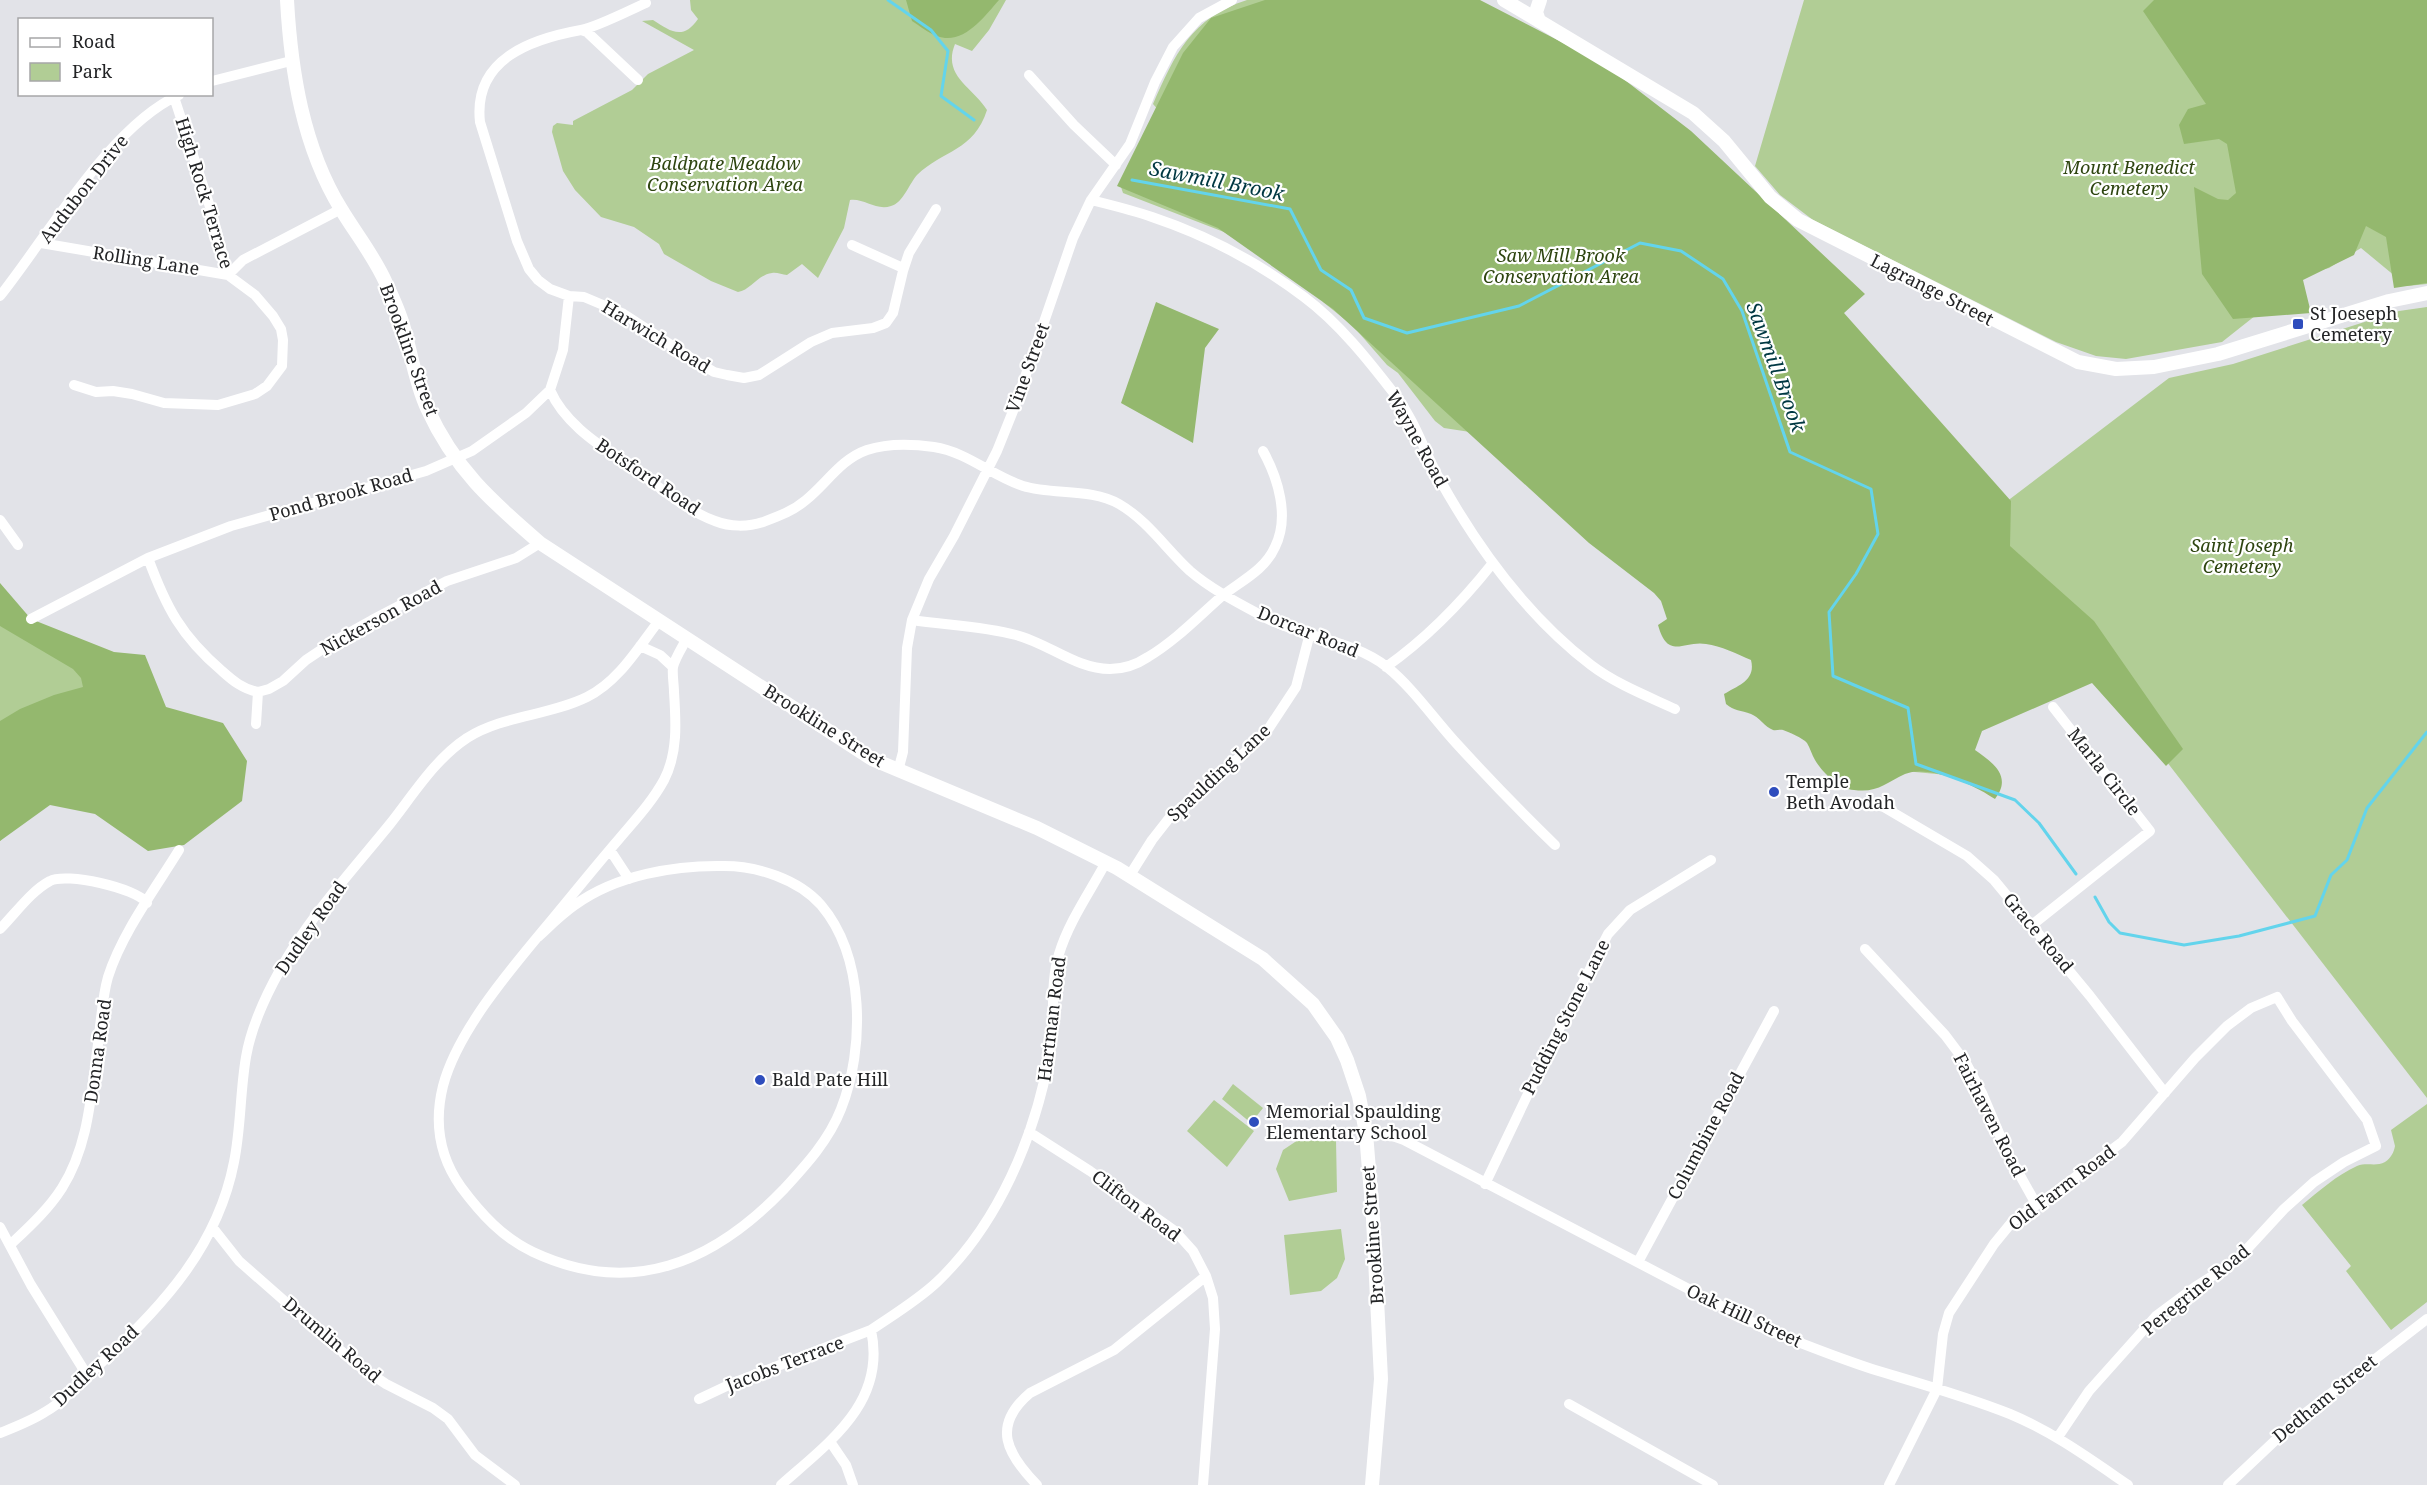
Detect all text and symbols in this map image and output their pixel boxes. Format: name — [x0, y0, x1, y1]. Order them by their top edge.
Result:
legend — [18, 18, 213, 96]
text: Road — [72, 29, 115, 53]
text: Park — [72, 59, 112, 83]
street label: High Rock Terrace — [171, 114, 239, 271]
street label: Audubon Drive — [33, 129, 133, 248]
park label: Baldpate Meadow Conservation Area — [647, 151, 804, 196]
water label: Sawmill Brook — [1147, 154, 1287, 207]
park label: Mount Benedict Cemetery — [2062, 155, 2195, 200]
street label: Rolling Lane — [91, 240, 201, 280]
park label: Saw Mill Brook Conservation Area — [1483, 243, 1640, 288]
street label: Lagrange Street — [1867, 248, 1998, 330]
street label: Brookline Street — [375, 280, 445, 419]
street label: Harwich Road — [598, 294, 715, 378]
water label: Sawmill Brook — [1740, 298, 1813, 436]
place label: St Joeseph Cemetery — [2310, 301, 2397, 346]
marker: St Joeseph Cemetery — [2291, 317, 2305, 331]
street label: Vine Street — [1000, 319, 1054, 416]
street label: Wayne Road — [1381, 386, 1454, 491]
street label: Botsford Road — [592, 432, 706, 520]
street label: Pond Brook Road — [266, 462, 415, 526]
park label: Saint Joseph Cemetery — [2191, 533, 2294, 578]
street label: Nickerson Road — [316, 574, 445, 660]
street label: Dorcar Road — [1254, 600, 1363, 662]
street label: Brookline Street — [759, 678, 890, 772]
street label: Spaulding Lane — [1161, 718, 1275, 827]
street label: Marla Circle — [2063, 723, 2147, 820]
place label: Temple Beth Avodah — [1786, 769, 1895, 814]
marker: Temple Beth Avodah — [1767, 785, 1781, 799]
street label: Dudley Road — [269, 876, 351, 979]
street label: Grace Road — [1998, 887, 2079, 977]
street label: Pudding Stone Lane — [1516, 935, 1615, 1098]
street label: Hartman Road — [1031, 955, 1071, 1083]
street label: Donna Road — [78, 997, 116, 1104]
street label: Fairhaven Road — [1948, 1049, 2031, 1180]
place label: Bald Pate Hill — [772, 1067, 888, 1091]
street label: Columbine Road — [1661, 1067, 1749, 1204]
marker: Bald Pate Hill — [753, 1073, 767, 1087]
place label: Memorial Spaulding Elementary School — [1266, 1099, 1441, 1144]
marker: Memorial Spaulding Elementary School — [1247, 1115, 1261, 1129]
street label: Old Farm Road — [2003, 1139, 2120, 1235]
street label: Clifton Road — [1087, 1164, 1186, 1247]
street label: Brookline Street — [1355, 1165, 1389, 1305]
street label: Peregrine Road — [2137, 1238, 2254, 1340]
street label: Oak Hill Street — [1683, 1278, 1806, 1352]
street label: Drumlin Road — [279, 1291, 387, 1387]
street label: Dudley Road — [47, 1319, 143, 1411]
street label: Jacobs Terrace — [721, 1330, 847, 1397]
street label: Dedham Street — [2267, 1349, 2381, 1448]

